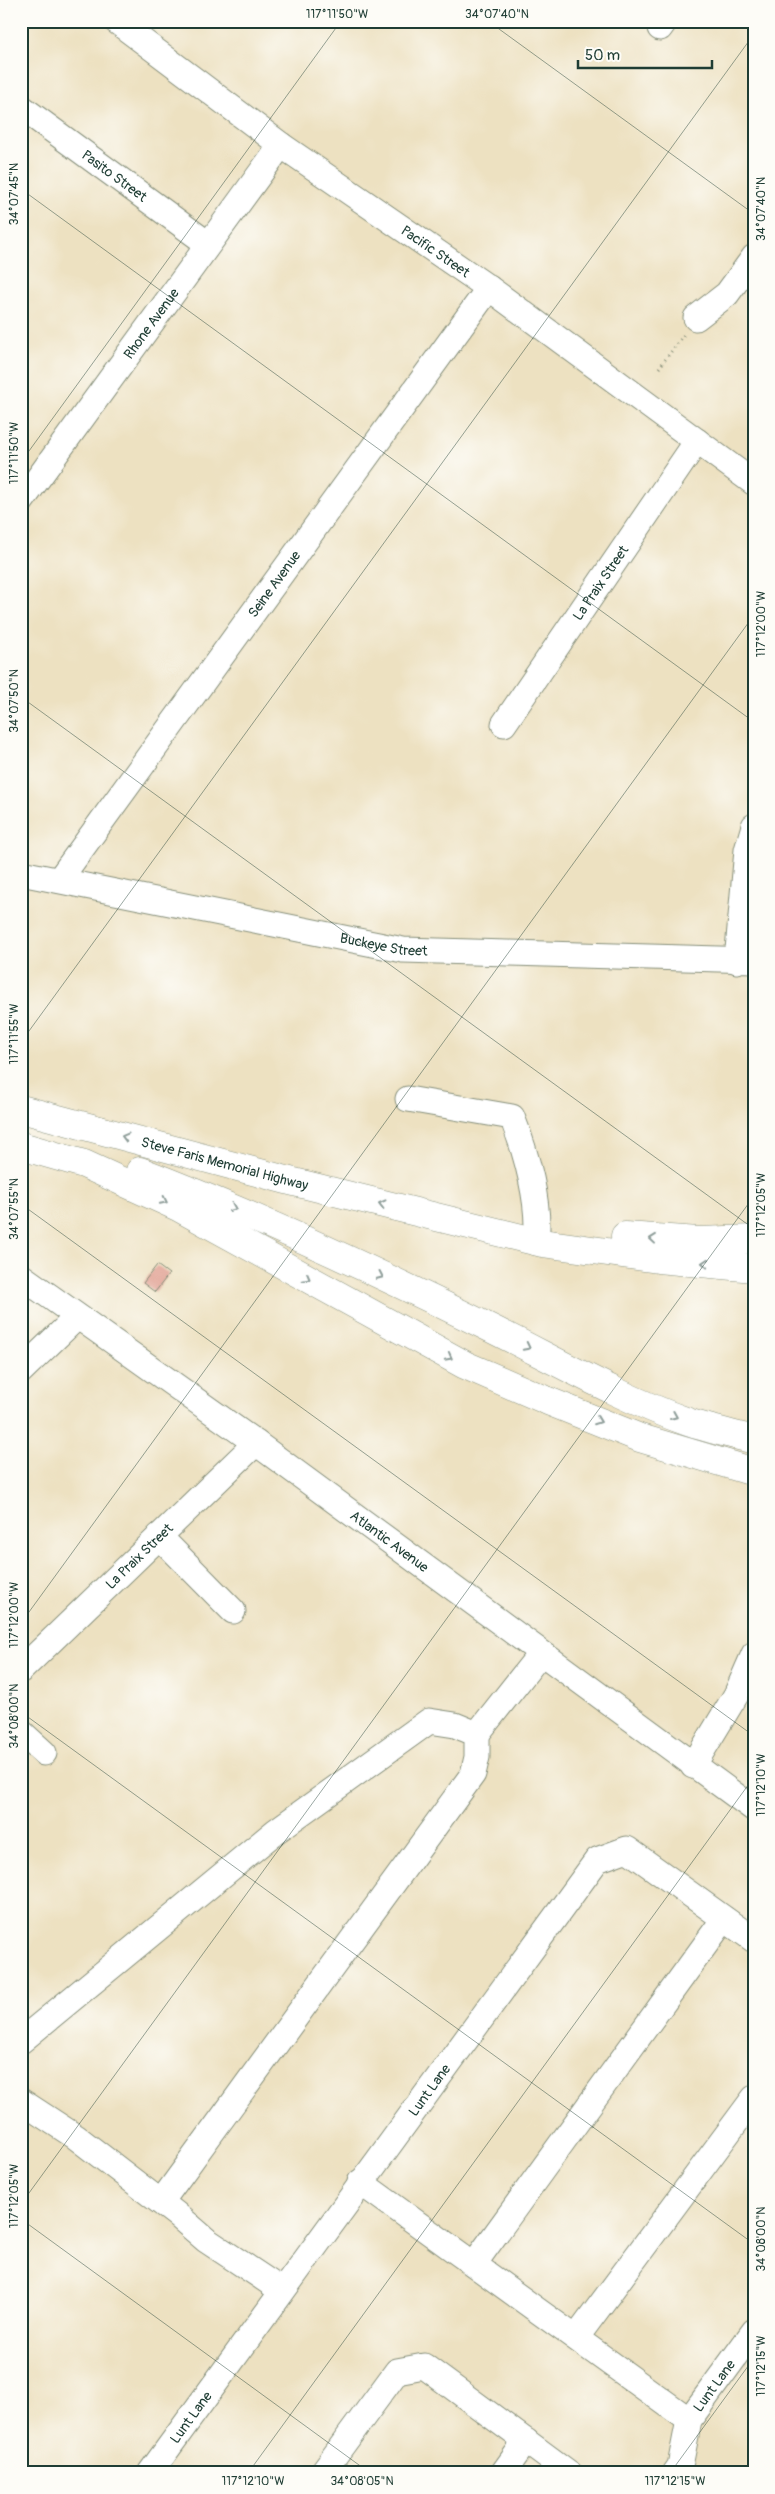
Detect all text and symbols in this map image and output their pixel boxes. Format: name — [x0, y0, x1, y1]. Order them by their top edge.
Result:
text: 117°11'50"W — [306, 7, 368, 22]
text: 34°07'40"N — [465, 7, 529, 22]
scale bar — [578, 38, 711, 70]
text: 50 m — [585, 46, 620, 65]
street label: Pasito Street — [78, 146, 151, 206]
text: 34°07'45"N — [7, 163, 22, 225]
text: 34°07'40"N — [754, 177, 769, 241]
street label: Pacific Street — [398, 222, 473, 281]
street label: Rhone Avenue — [120, 285, 183, 362]
text: 117°11'50"W — [7, 422, 22, 484]
street label: La Praix Street — [569, 542, 632, 624]
street label: Seine Avenue — [245, 547, 304, 621]
text: 117°12'00"W — [754, 591, 769, 657]
text: 34°07'50"N — [7, 669, 22, 733]
street label: Buckeye Street — [338, 930, 428, 960]
text: 117°11'55"W — [7, 1004, 22, 1064]
one-way arrow — [120, 1132, 129, 1143]
street label: Steve Faris Memorial Highway — [139, 1134, 310, 1194]
text: 117°12'05"W — [754, 1173, 769, 1237]
text: 34°07'55"N — [7, 1178, 22, 1240]
one-way arrow — [159, 1195, 168, 1205]
one-way arrow — [378, 1199, 387, 1210]
one-way arrow — [228, 1202, 237, 1212]
one-way arrow — [648, 1234, 656, 1245]
one-way arrow — [701, 1258, 709, 1269]
one-way arrow — [375, 1269, 384, 1279]
one-way arrow — [302, 1272, 311, 1282]
one-way arrow — [521, 1341, 530, 1351]
one-way arrow — [444, 1351, 453, 1361]
one-way arrow — [669, 1409, 678, 1420]
one-way arrow — [594, 1416, 602, 1426]
street label: Atlantic Avenue — [347, 1507, 432, 1576]
street label: La Praix Street — [102, 1520, 177, 1593]
text: 117°12'00"W — [7, 1582, 22, 1648]
text: 34°08'00"N — [7, 1684, 22, 1748]
text: 117°12'10"W — [754, 1754, 769, 1816]
street label: Lunt Lane — [405, 2061, 454, 2120]
text: 117°12'05"W — [7, 2164, 22, 2228]
text: 34°08'00"N — [754, 2207, 769, 2271]
text: 117°12'15"W — [754, 2335, 769, 2397]
street label: Lunt Lane — [690, 2357, 739, 2415]
street label: Lunt Lane — [166, 2388, 216, 2447]
text: 117°12'10"W — [222, 2474, 284, 2489]
text: 34°08'05"N — [330, 2474, 394, 2489]
text: 117°12'15"W — [644, 2474, 706, 2489]

